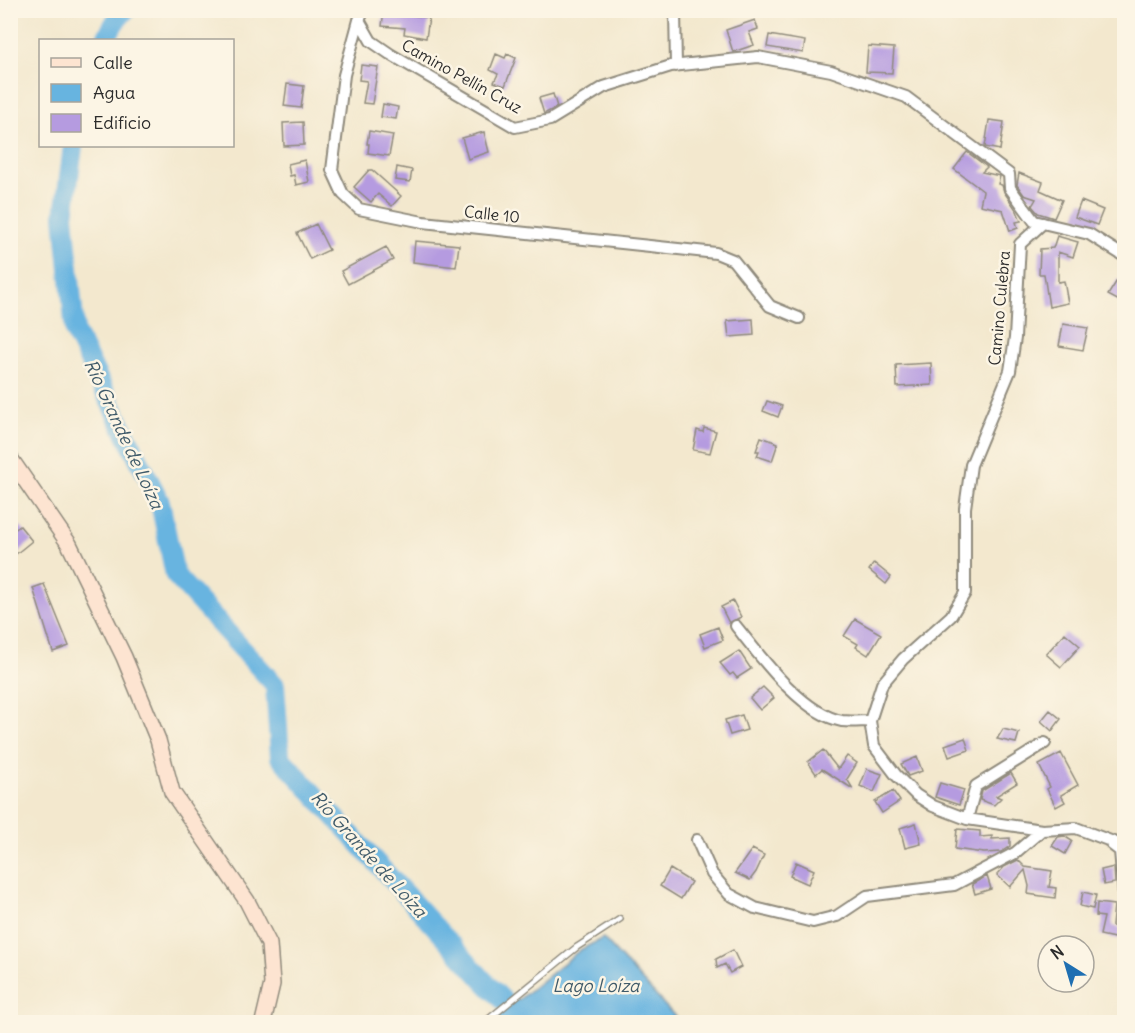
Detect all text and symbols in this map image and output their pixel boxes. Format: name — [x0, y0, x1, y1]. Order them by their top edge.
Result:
street label: Camino Pellín Cruz — [398, 35, 526, 118]
legend — [39, 39, 234, 147]
text: Calle — [93, 51, 133, 74]
text: Agua — [93, 81, 135, 104]
text: Edificio — [93, 111, 151, 134]
street label: Calle 10 — [463, 201, 521, 227]
street label: Camino Culebra — [984, 250, 1014, 366]
water label: Río Grande de Loíza — [79, 356, 169, 514]
water label: Río Grande de Loíza — [306, 786, 433, 923]
north arrow — [1036, 934, 1096, 994]
text: N — [1047, 941, 1067, 963]
water label: Lago Loíza — [553, 974, 641, 997]

